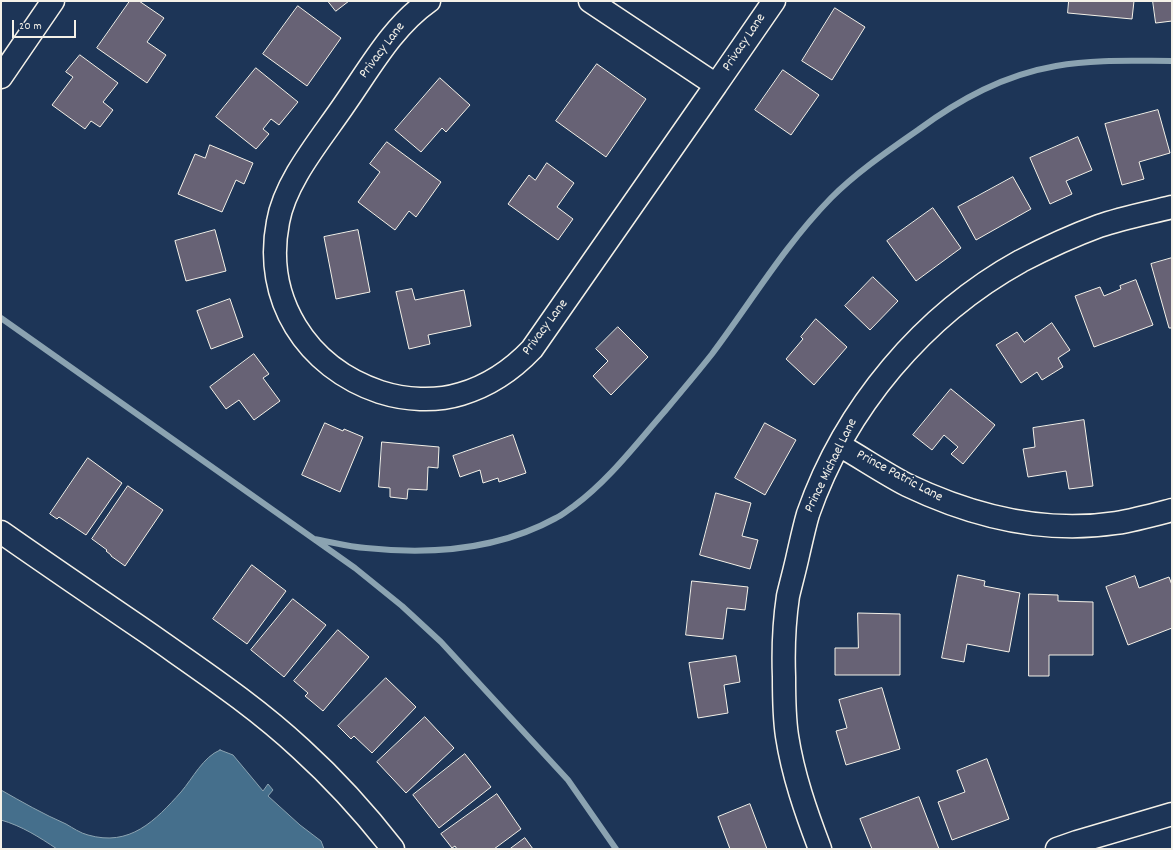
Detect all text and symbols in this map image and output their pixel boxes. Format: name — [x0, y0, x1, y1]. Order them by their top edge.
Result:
street label: Privacy Lane — [720, 11, 770, 75]
scale bar — [14, 12, 78, 38]
text: 20 m — [19, 18, 42, 35]
street label: Privacy Lane — [356, 20, 410, 82]
street label: Privacy Lane — [519, 297, 573, 359]
street label: Prince Michael Lane — [802, 416, 862, 516]
street label: Prince Patric Lane — [853, 447, 945, 507]

